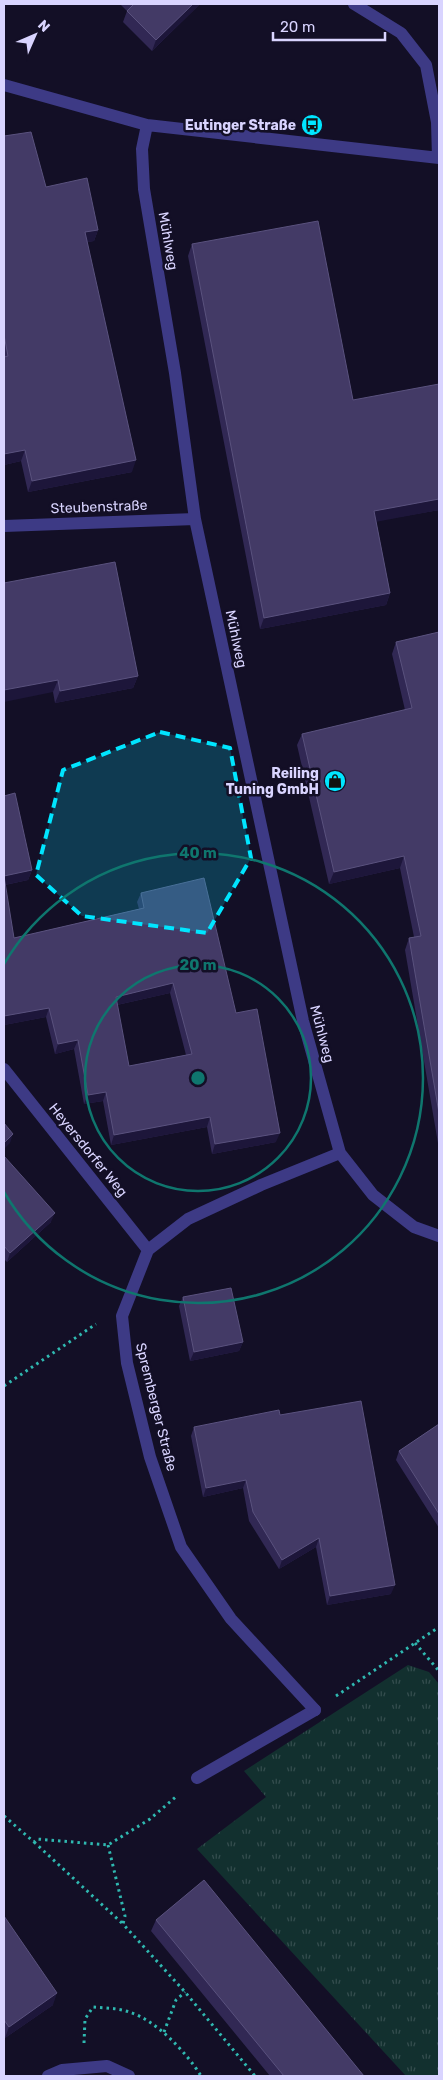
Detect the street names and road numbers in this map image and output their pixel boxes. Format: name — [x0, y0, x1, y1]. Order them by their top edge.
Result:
street label: Mühlweg — [155, 211, 181, 271]
street label: Steubenstraße — [50, 497, 148, 517]
street label: Mühlweg — [222, 609, 250, 669]
street label: Mühlweg — [306, 1003, 338, 1065]
street label: Heyersdorfer Weg — [45, 1100, 131, 1200]
street label: Spremberger Straße — [132, 1341, 180, 1473]

